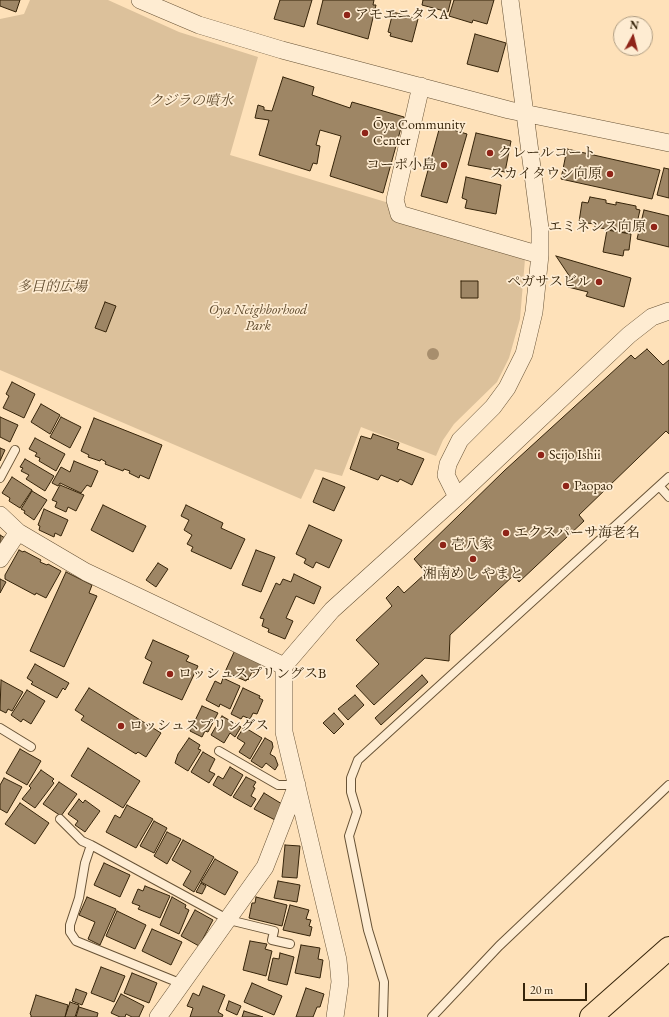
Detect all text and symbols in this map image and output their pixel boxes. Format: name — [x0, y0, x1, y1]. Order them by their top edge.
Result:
place label: アモエニタスA — [355, 7, 449, 23]
marker: アモエニタスA — [342, 10, 352, 20]
north arrow — [613, 16, 653, 56]
text: N — [629, 18, 640, 33]
park label: クジラの噴水 — [149, 93, 233, 109]
place label: Ōya Community Center — [373, 117, 465, 150]
marker: Ōya Community Center — [360, 128, 370, 138]
place label: クレールコート — [498, 145, 596, 161]
marker: クレールコート — [485, 148, 495, 158]
place label: コーポ小島 — [366, 157, 436, 173]
marker: コーポ小島 — [439, 160, 449, 170]
place label: スカイタウン向原 — [490, 166, 602, 182]
marker: スカイタウン向原 — [605, 169, 615, 179]
place label: エミネンス向原 — [548, 219, 646, 235]
marker: エミネンス向原 — [649, 222, 659, 232]
place label: ペガサスビル — [507, 274, 591, 290]
marker: ペガサスビル — [594, 277, 604, 287]
park label: 多目的広場 — [17, 279, 87, 295]
park label: Ōya Neighborhood Park — [209, 302, 307, 334]
place label: Seijo Ishii — [549, 447, 601, 463]
marker: Seijo Ishii — [536, 450, 546, 460]
place label: Paopao — [574, 478, 613, 494]
marker: Paopao — [561, 481, 571, 491]
place label: エクスパーサ海老名 — [514, 525, 640, 541]
marker: エクスパーサ海老名 — [501, 528, 511, 538]
place label: 壱八家 — [451, 537, 493, 553]
marker: 壱八家 — [438, 540, 448, 550]
marker: 湘南めし やまと — [468, 554, 478, 564]
place label: 湘南めし やまと — [423, 566, 523, 582]
place label: ロッシュスプリングスB — [178, 666, 326, 682]
marker: ロッシュスプリングスB — [165, 669, 175, 679]
place label: ロッシュスプリングス — [129, 718, 269, 734]
marker: ロッシュスプリングス — [116, 721, 126, 731]
scale bar — [525, 975, 589, 1001]
text: 20 m — [530, 982, 553, 998]

